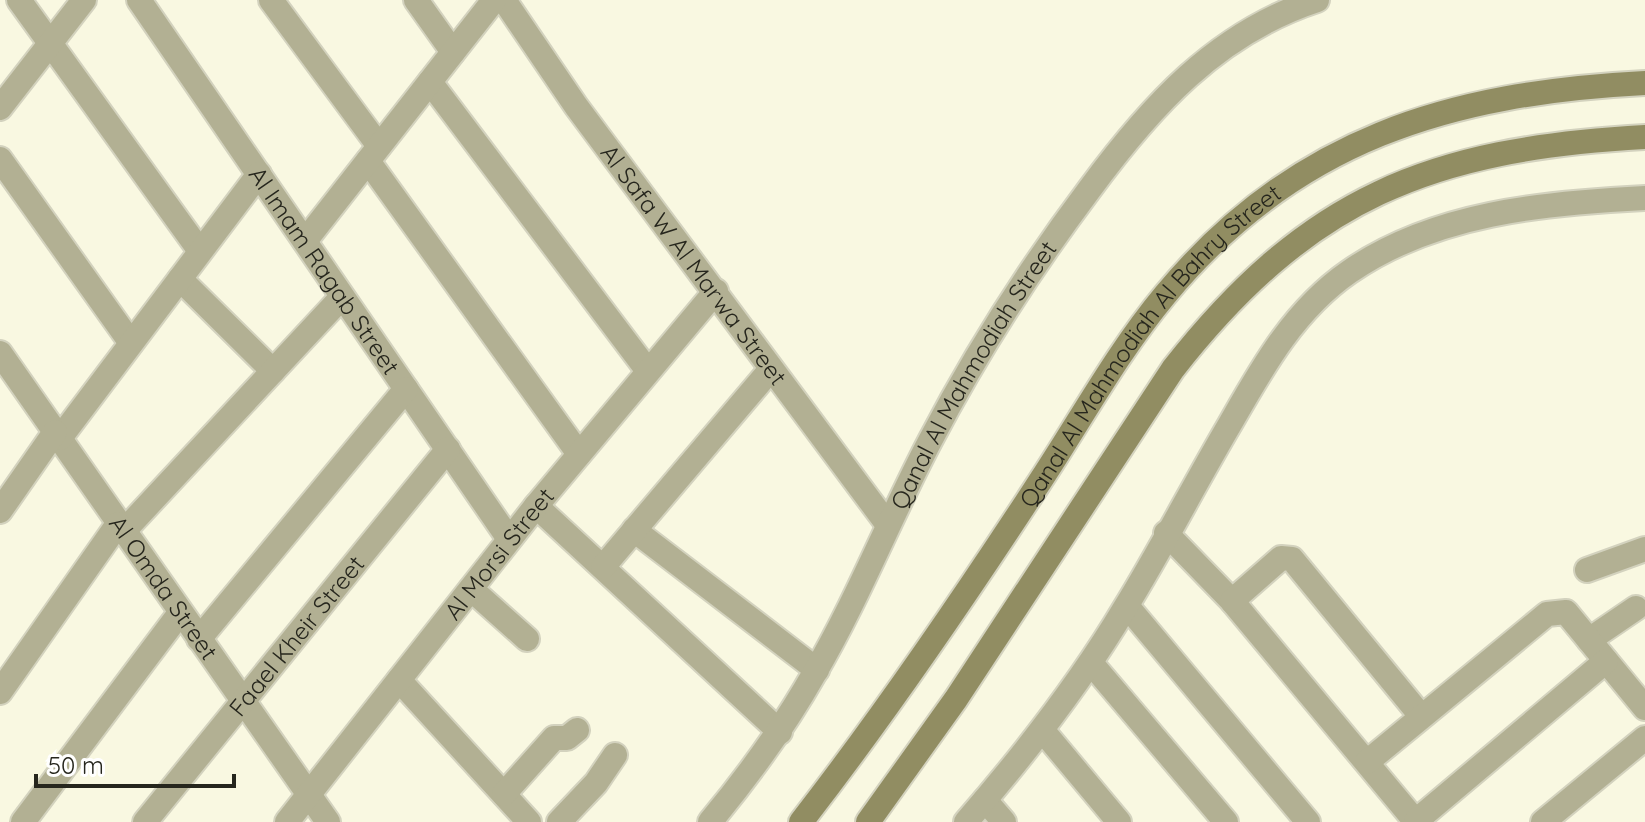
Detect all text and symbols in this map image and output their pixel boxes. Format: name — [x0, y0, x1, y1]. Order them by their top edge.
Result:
street label: Al Safa W Al Marwa Street — [595, 138, 794, 391]
street label: Al Imam Ragab Street — [243, 161, 406, 380]
street label: Qanal Al Mahmodiah Al Bahry Street — [1012, 178, 1286, 513]
street label: Qanal Al Mahmodiah Street — [883, 235, 1063, 514]
street label: Al Morsi Street — [437, 481, 560, 625]
street label: Al Omda Street — [103, 509, 225, 665]
street label: Faael Kheir Street — [222, 549, 370, 722]
scale bar — [36, 738, 234, 788]
text: 50 m — [48, 750, 104, 780]

